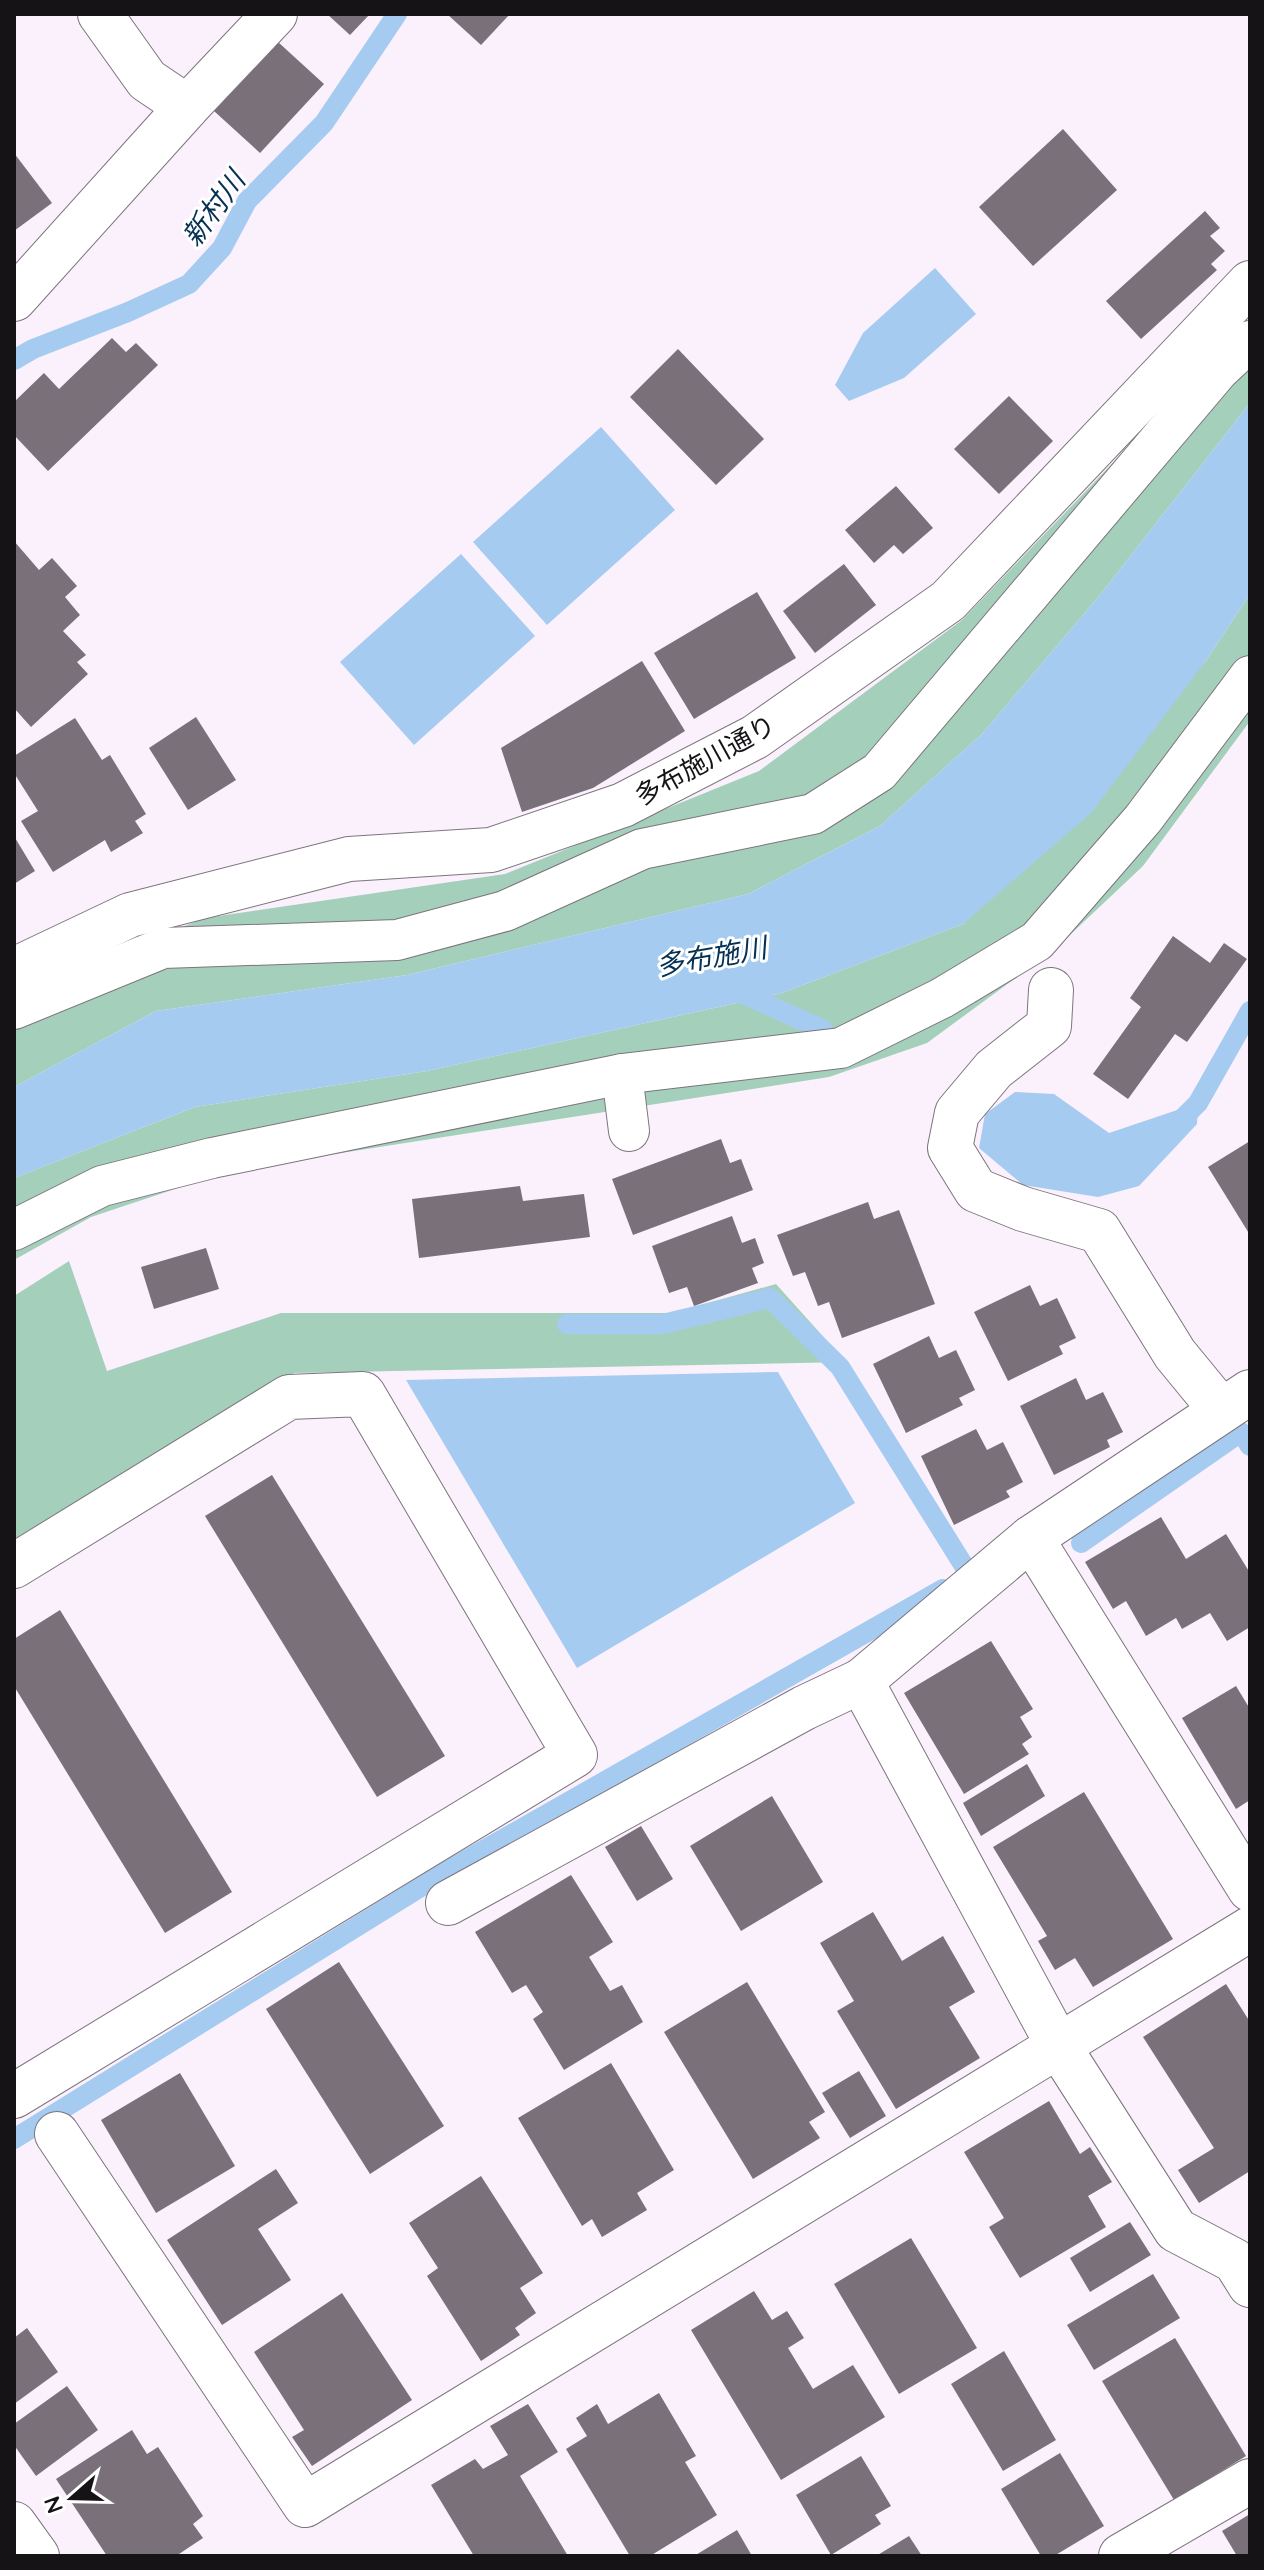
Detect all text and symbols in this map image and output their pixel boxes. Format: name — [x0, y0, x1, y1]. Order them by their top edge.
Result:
water label: 新村川 — [174, 161, 254, 252]
street label: 多布施川通り — [629, 708, 781, 812]
water label: 多布施川 — [653, 929, 772, 983]
north arrow — [32, 2458, 112, 2538]
text: N — [37, 2492, 69, 2517]

